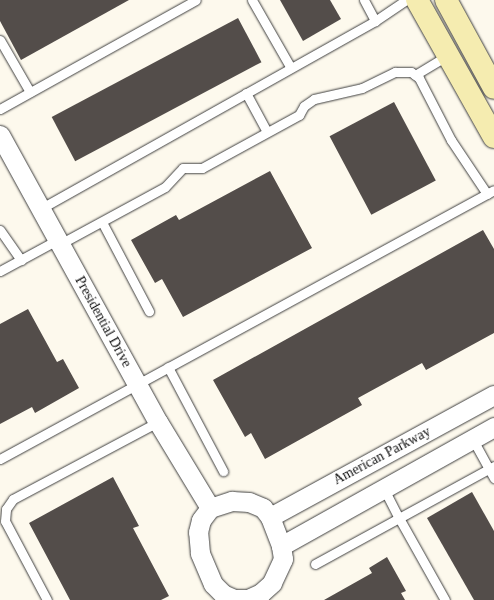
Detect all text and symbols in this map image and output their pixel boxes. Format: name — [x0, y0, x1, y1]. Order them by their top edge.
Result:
street label: Presidential Drive — [71, 274, 135, 370]
street label: American Parkway — [331, 423, 433, 489]

